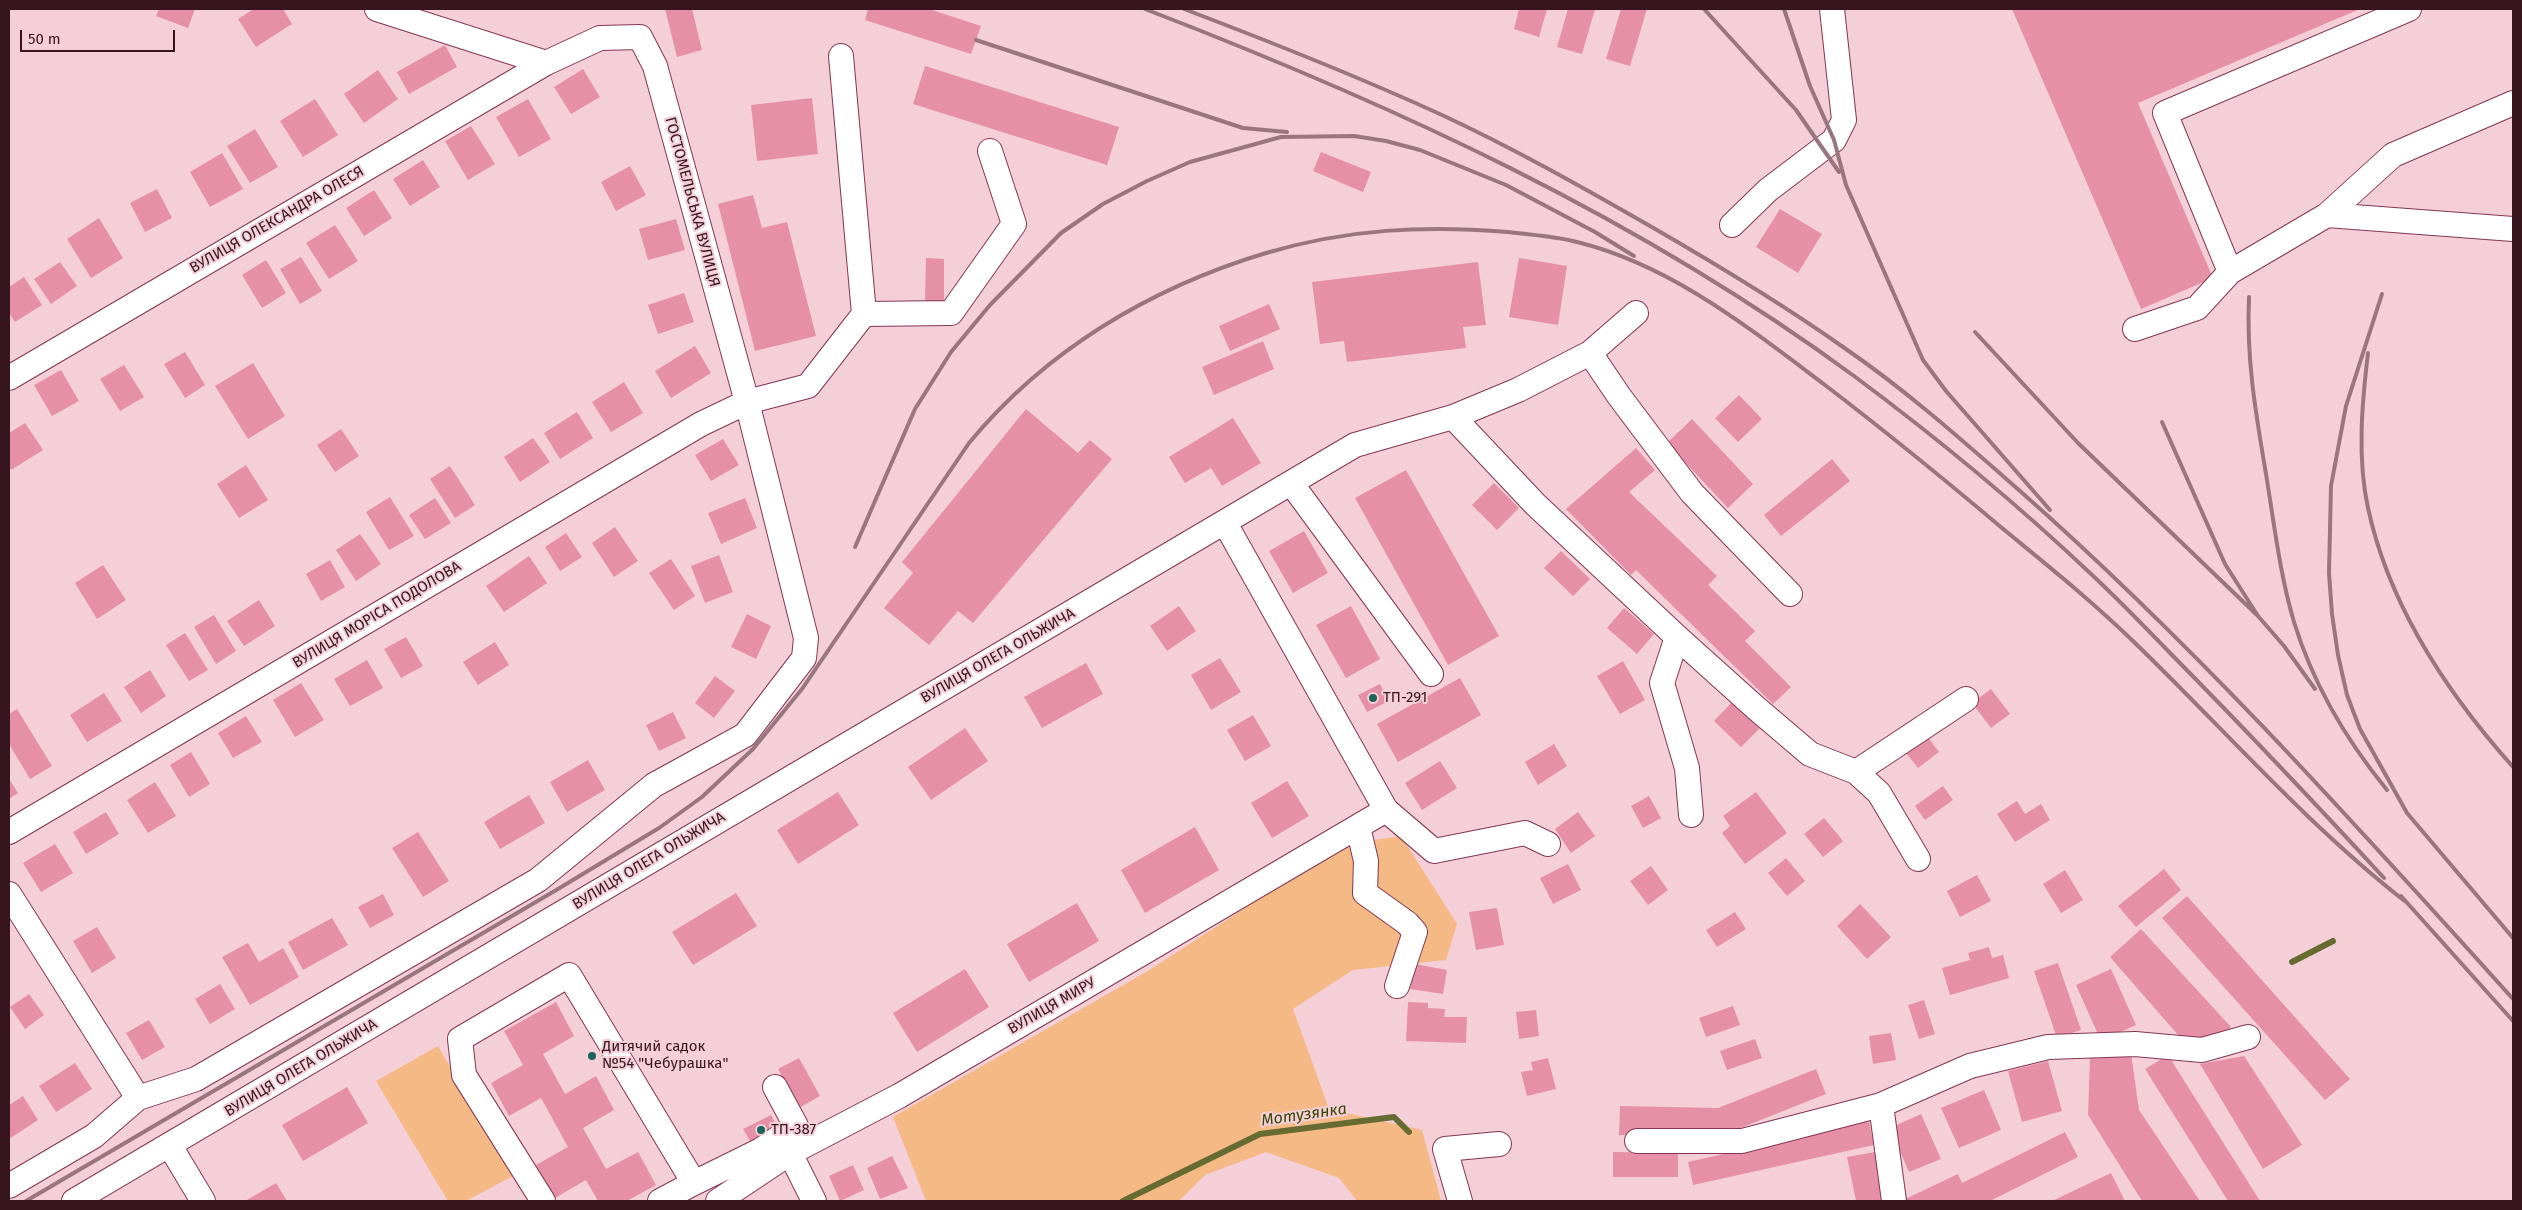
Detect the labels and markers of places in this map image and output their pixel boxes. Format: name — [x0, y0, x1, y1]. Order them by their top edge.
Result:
place label: ТП-291 — [1383, 689, 1427, 707]
marker: ТП-291 — [1367, 692, 1379, 704]
place label: Дитячий садок №54 "Чебурашка" — [602, 1038, 728, 1073]
marker: Дитячий садок №54 "Чебурашка" — [586, 1050, 598, 1062]
place label: ТП-387 — [771, 1121, 816, 1139]
marker: ТП-387 — [755, 1124, 767, 1136]

